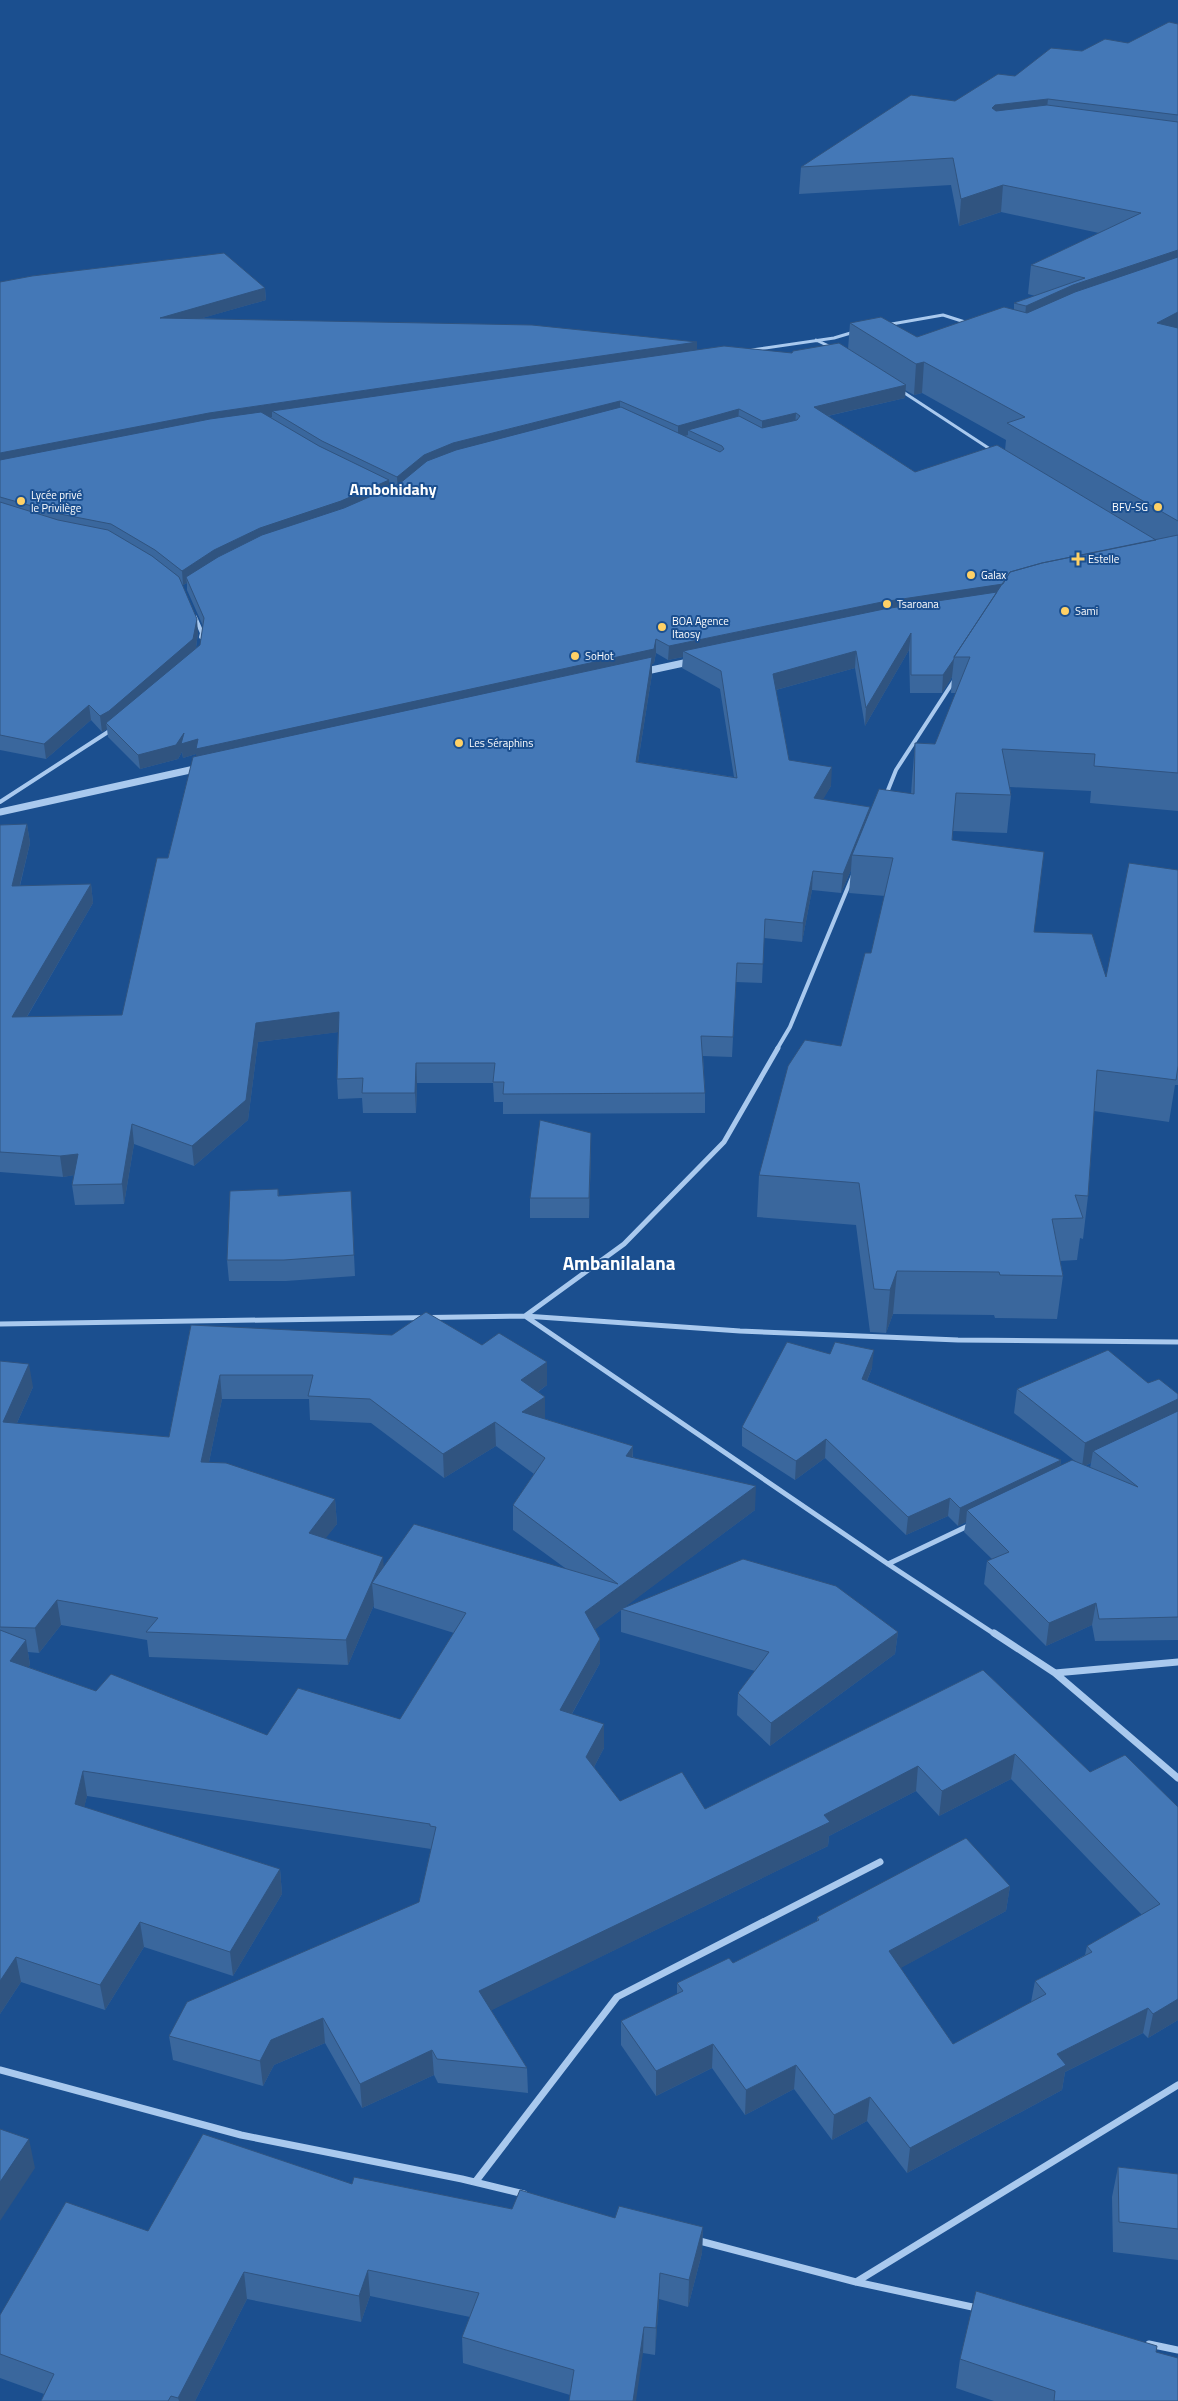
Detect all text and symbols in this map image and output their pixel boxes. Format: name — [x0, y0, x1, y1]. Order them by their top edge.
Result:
district label: Ambohidahy — [350, 477, 436, 501]
place label: Lycée privé le Privilège — [31, 487, 82, 516]
marker: Lycée privé le Privilège — [15, 495, 27, 507]
place label: BFV-SG — [1112, 499, 1148, 515]
marker: BFV-SG — [1152, 501, 1164, 513]
place label: Estelle — [1088, 551, 1120, 567]
marker: Estelle — [1072, 553, 1084, 565]
place label: Galax — [981, 567, 1006, 583]
marker: Galax — [965, 569, 977, 581]
place label: Tsaroana — [897, 596, 939, 612]
marker: Tsaroana — [881, 598, 893, 610]
place label: Sami — [1075, 603, 1098, 619]
marker: Sami — [1059, 605, 1071, 617]
place label: BOA Agence Itaosy — [672, 613, 729, 642]
marker: BOA Agence Itaosy — [656, 621, 668, 633]
place label: SoHot — [585, 648, 614, 664]
marker: SoHot — [569, 650, 581, 662]
place label: Les Séraphins — [469, 735, 533, 751]
marker: Les Séraphins — [453, 737, 465, 749]
district label: Ambanilalana — [563, 1248, 676, 1277]

